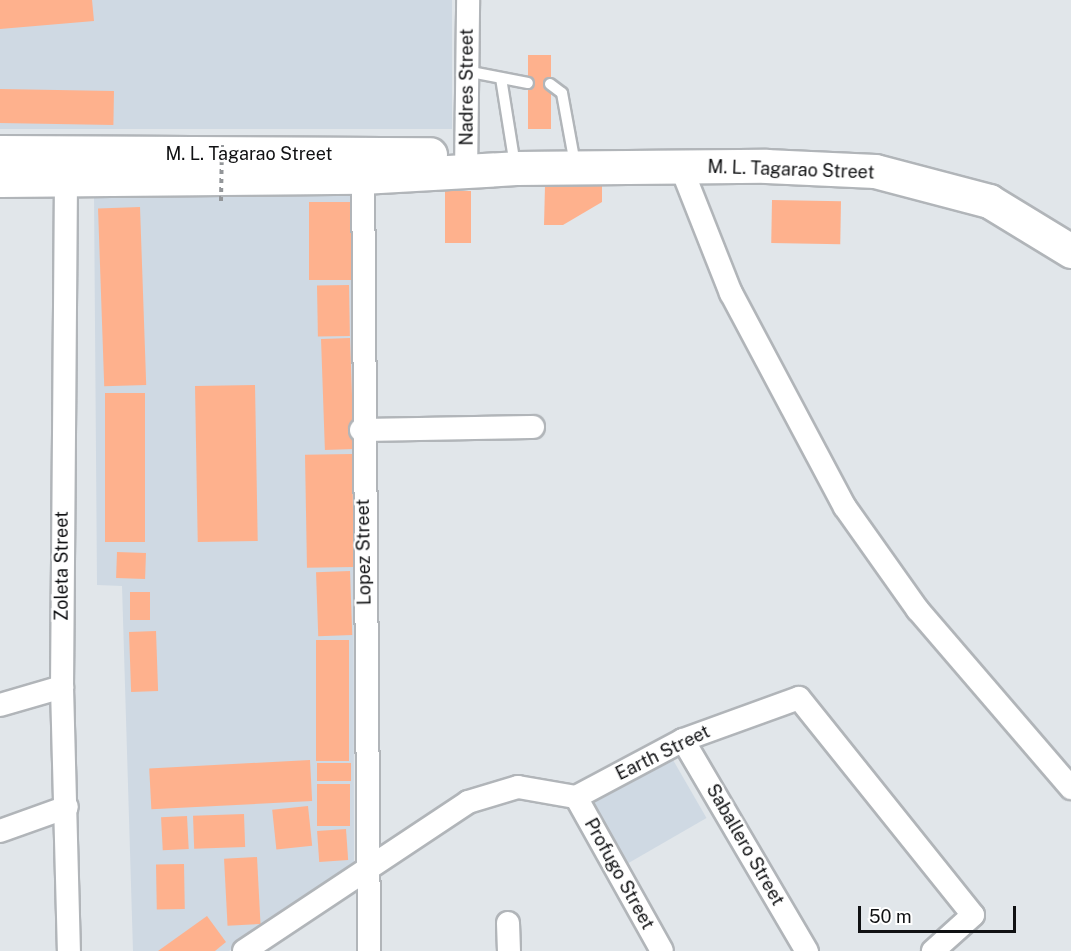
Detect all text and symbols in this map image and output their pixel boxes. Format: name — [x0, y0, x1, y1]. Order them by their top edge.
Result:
street label: Nadres Street — [456, 28, 478, 146]
street label: M. L. Tagarao Street — [165, 143, 333, 165]
street label: M. L. Tagarao Street — [707, 156, 875, 184]
street label: Lopez Street — [352, 499, 376, 605]
street label: Zoleta Street — [51, 511, 73, 621]
street label: Earth Street — [612, 721, 714, 785]
street label: Saballero Street — [701, 780, 789, 910]
street label: Profugo Street — [580, 815, 658, 933]
scale bar — [861, 894, 1018, 932]
text: 50 m — [869, 906, 912, 927]

